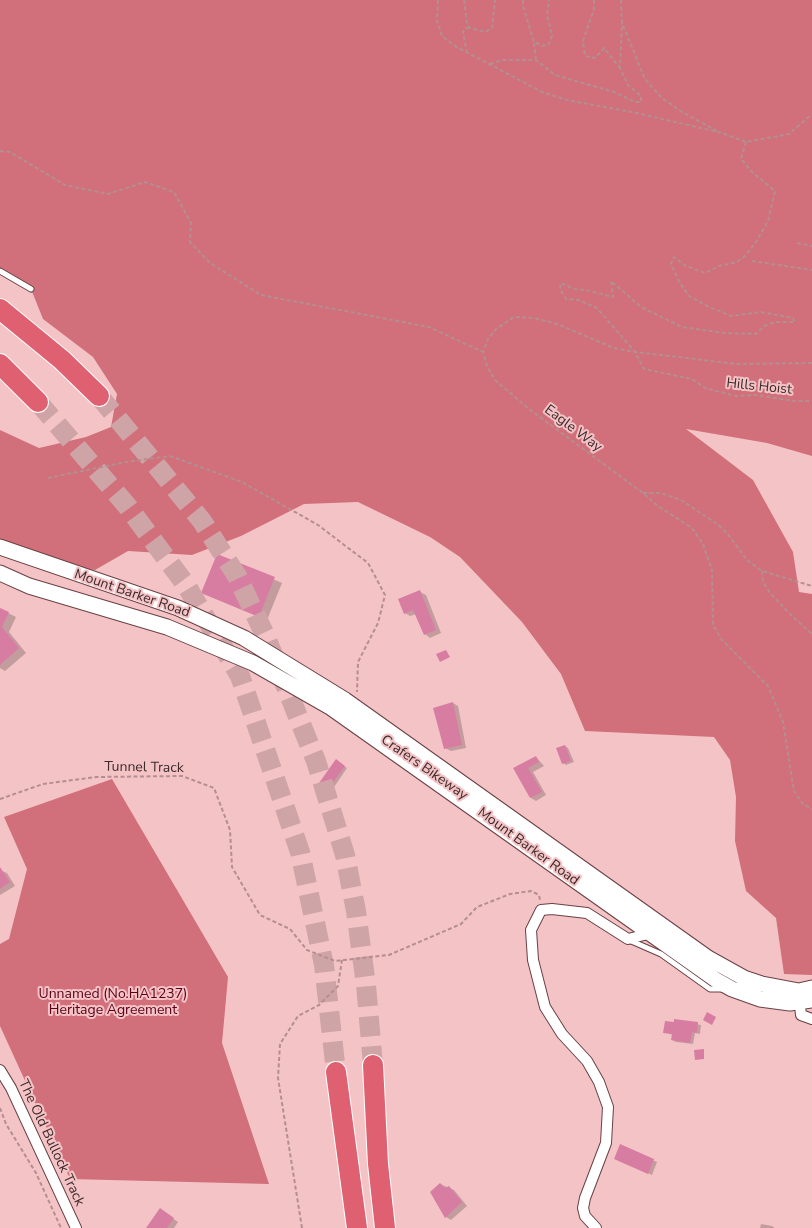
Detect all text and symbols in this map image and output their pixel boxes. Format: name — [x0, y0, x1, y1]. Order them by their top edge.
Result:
street label: Hills Hoist — [725, 375, 793, 399]
street label: Eagle Way — [541, 402, 605, 456]
street label: Mount Barker Road — [72, 566, 192, 622]
street label: Crafers Bikeway — [377, 732, 471, 804]
street label: Tunnel Track — [104, 759, 184, 777]
street label: Mount Barker Road — [474, 805, 582, 889]
park label: Unnamed (No.HA1237) Heritage Agreement — [38, 987, 188, 1020]
street label: The Old Bullock Track — [14, 1077, 88, 1209]

